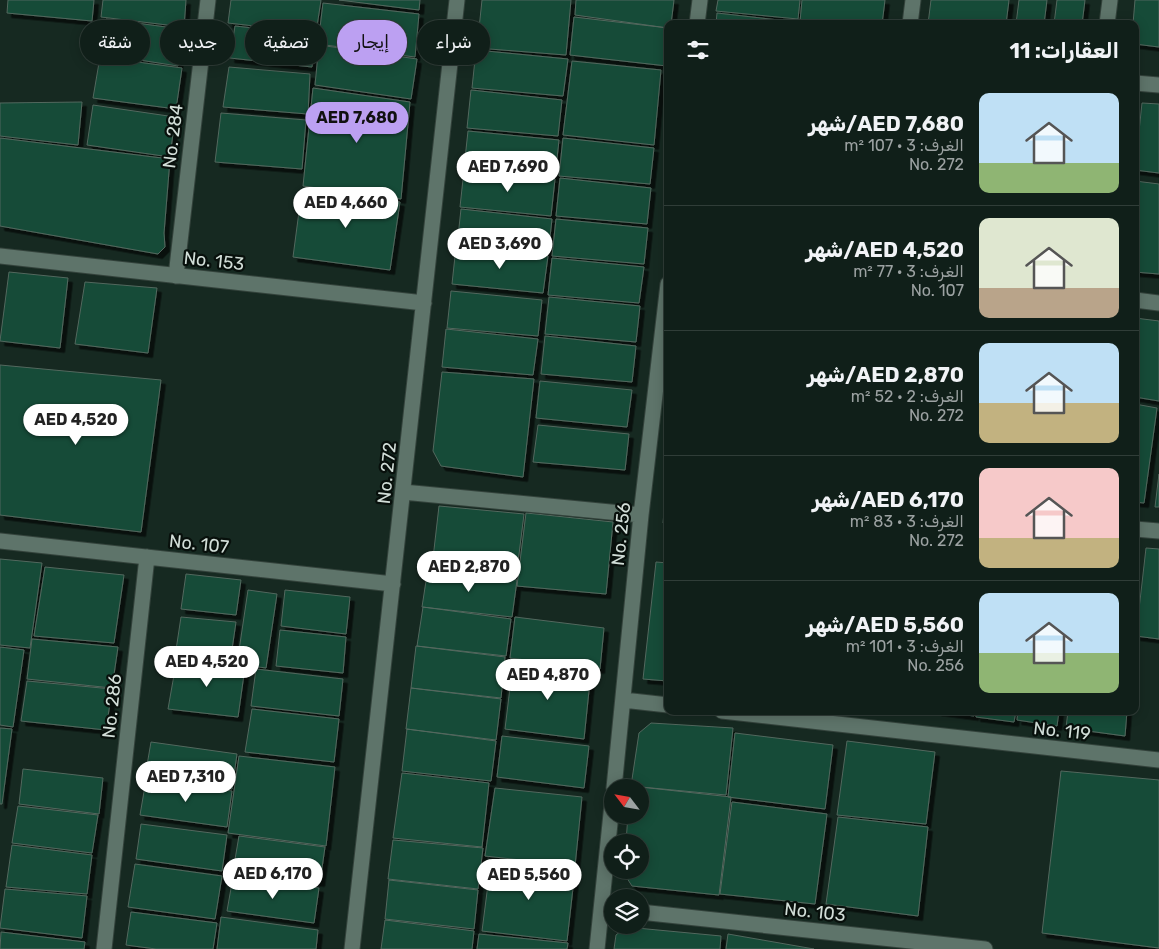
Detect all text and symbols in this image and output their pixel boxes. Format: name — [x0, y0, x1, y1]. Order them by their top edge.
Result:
chip: شقة — [80, 20, 150, 65]
chip: جديد — [160, 20, 235, 65]
chip: تصفية — [245, 20, 327, 65]
chip: إيجار — [337, 20, 407, 65]
chip: شراء — [417, 20, 490, 65]
icon: filters — [684, 36, 712, 64]
text: العقارات: 11 — [1009, 38, 1119, 63]
street label: No. 284 — [158, 102, 188, 170]
pin: AED 7,680 — [300, 102, 414, 144]
text: AED 7,680 — [316, 108, 398, 127]
text: AED 7,680/شهر — [808, 111, 964, 136]
icon: home — [1019, 113, 1079, 173]
text: الغرف: 3 · 107 m² — [844, 136, 964, 155]
pin: AED 7,690 — [451, 150, 565, 193]
text: No. 272 — [909, 155, 964, 174]
text: AED 7,690 — [468, 157, 548, 176]
pin: AED 4,660 — [289, 186, 403, 229]
text: AED 4,660 — [304, 193, 388, 212]
pin: AED 3,690 — [443, 228, 557, 270]
text: AED 3,690 — [458, 234, 542, 253]
text: AED 4,520/شهر — [806, 237, 964, 262]
icon: home — [1019, 238, 1079, 298]
street label: No. 153 — [183, 247, 245, 275]
text: الغرف: 3 · 77 m² — [853, 262, 964, 281]
text: No. 107 — [911, 281, 964, 300]
text: AED 2,870/شهر — [807, 362, 964, 387]
icon: home — [1019, 363, 1079, 423]
text: الغرف: 2 · 52 m² — [851, 387, 964, 406]
pin: AED 4,520 — [19, 404, 133, 446]
text: No. 272 — [909, 406, 964, 425]
text: AED 4,520 — [34, 410, 118, 429]
street label: No. 272 — [373, 441, 401, 505]
text: AED 6,170/شهر — [812, 487, 964, 512]
icon: home — [1019, 488, 1079, 548]
street label: No. 256 — [607, 501, 635, 567]
text: الغرف: 3 · 83 m² — [850, 512, 964, 531]
street label: No. 107 — [168, 530, 230, 558]
text: No. 272 — [909, 531, 964, 550]
pin: AED 2,870 — [412, 550, 526, 593]
text: AED 2,870 — [428, 557, 510, 576]
text: AED 5,560/شهر — [806, 612, 964, 637]
icon: home — [1019, 613, 1079, 673]
text: الغرف: 3 · 101 m² — [846, 637, 964, 656]
pin: AED 4,520 — [150, 646, 264, 688]
text: AED 4,520 — [165, 652, 249, 671]
text: No. 256 — [907, 656, 964, 675]
pin: AED 4,870 — [491, 658, 605, 701]
text: AED 4,870 — [507, 665, 589, 684]
street label: No. 286 — [98, 673, 126, 739]
street label: No. 119 — [1032, 717, 1092, 745]
pin: AED 7,310 — [129, 760, 243, 803]
text: AED 7,310 — [147, 767, 225, 786]
north arrow — [604, 779, 649, 824]
map controls — [604, 779, 649, 934]
button: locate — [604, 834, 649, 879]
pin: AED 6,170 — [216, 858, 330, 900]
pin: AED 5,560 — [472, 858, 586, 901]
text: AED 6,170 — [234, 864, 312, 883]
text: AED 5,560 — [488, 865, 570, 884]
button: layers — [604, 889, 649, 934]
street label: No. 103 — [783, 898, 847, 926]

